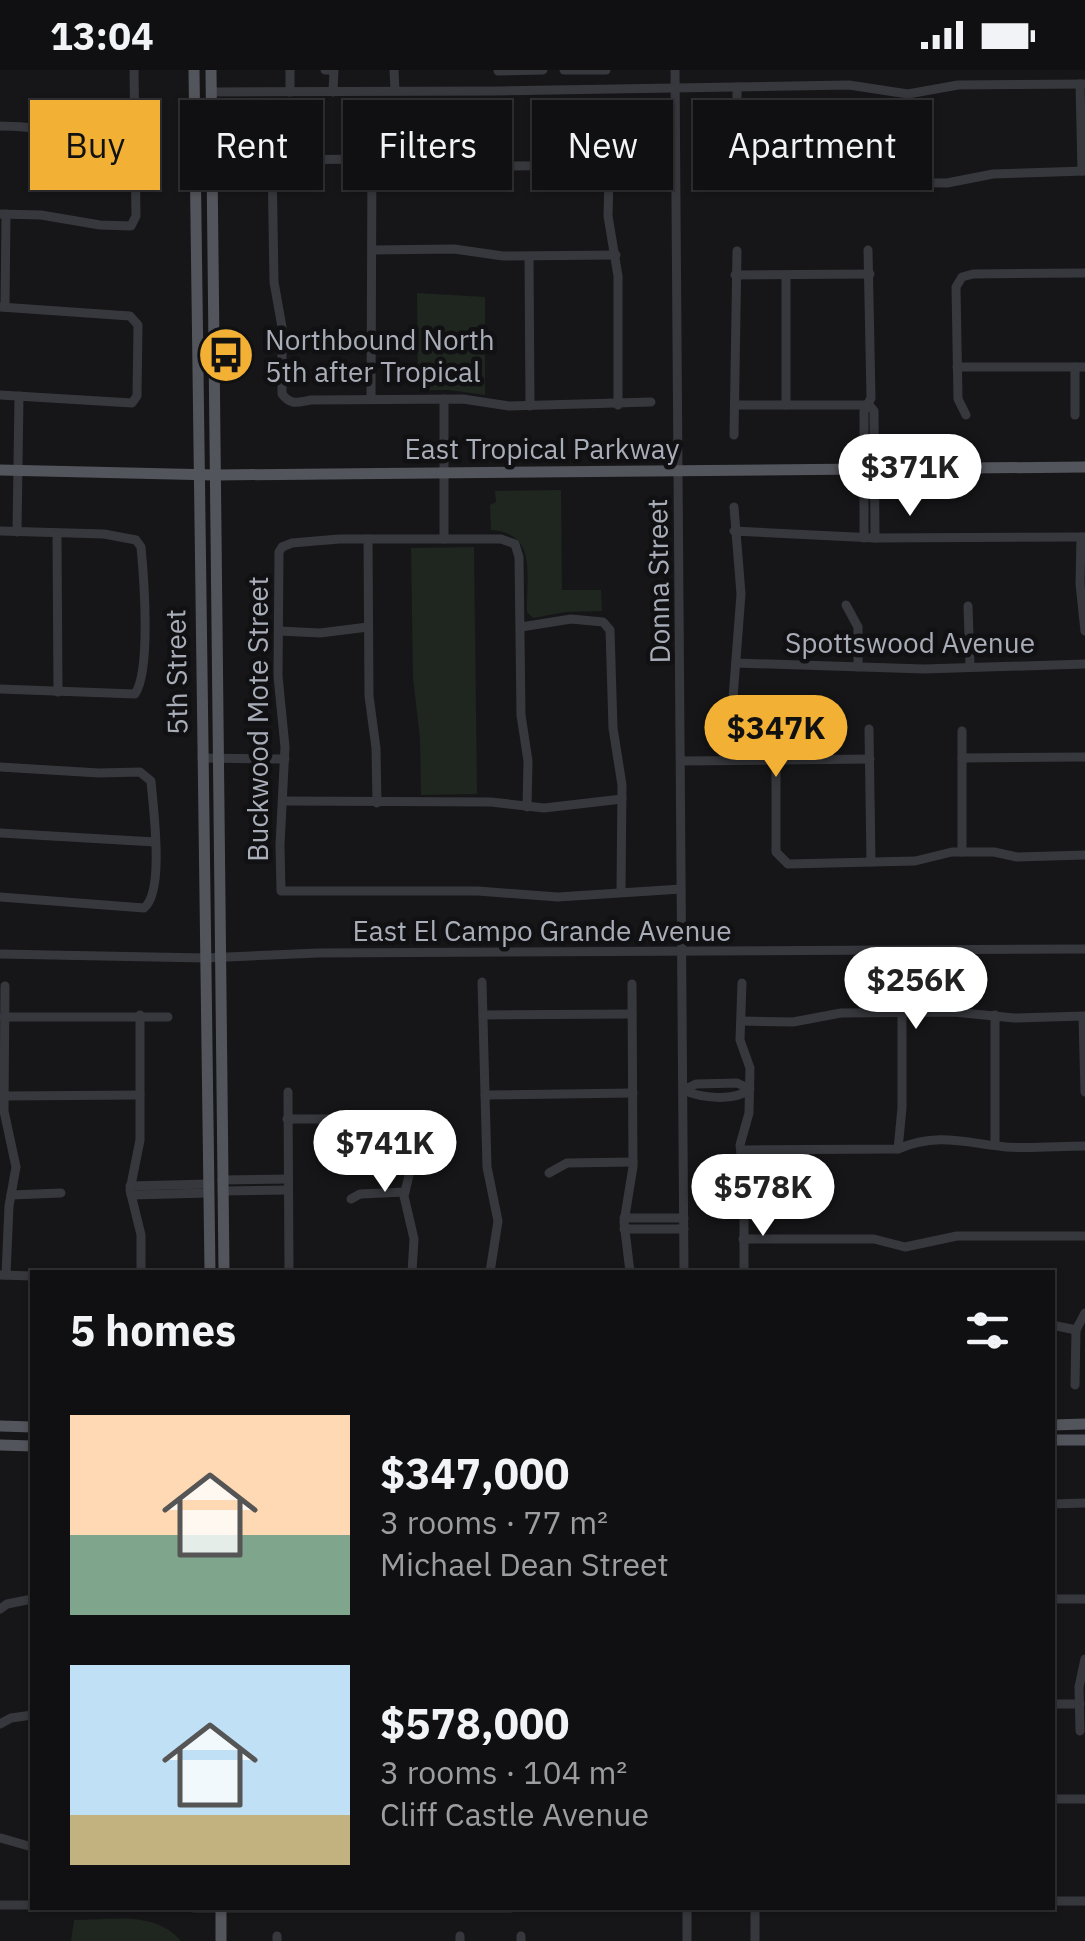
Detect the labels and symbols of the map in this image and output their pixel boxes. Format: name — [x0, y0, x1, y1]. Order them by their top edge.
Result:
place label: Northbound North 5th after Tropical — [265, 321, 495, 390]
bus stop icon: Northbound North 5th after Tropical — [196, 325, 256, 385]
street label: East Tropical Parkway — [405, 430, 679, 467]
pin: $371K — [840, 434, 980, 519]
street label: Donna Street — [638, 498, 678, 664]
street label: Buckwood Mote Street — [239, 576, 276, 862]
street label: 5th Street — [156, 609, 196, 735]
street label: Spottswood Avenue — [785, 624, 1035, 661]
pin: $347K — [706, 695, 846, 780]
street label: East El Campo Grande Avenue — [352, 912, 732, 949]
pin: $256K — [846, 947, 986, 1032]
pin: $741K — [315, 1110, 455, 1195]
pin: $578K — [693, 1154, 833, 1239]

